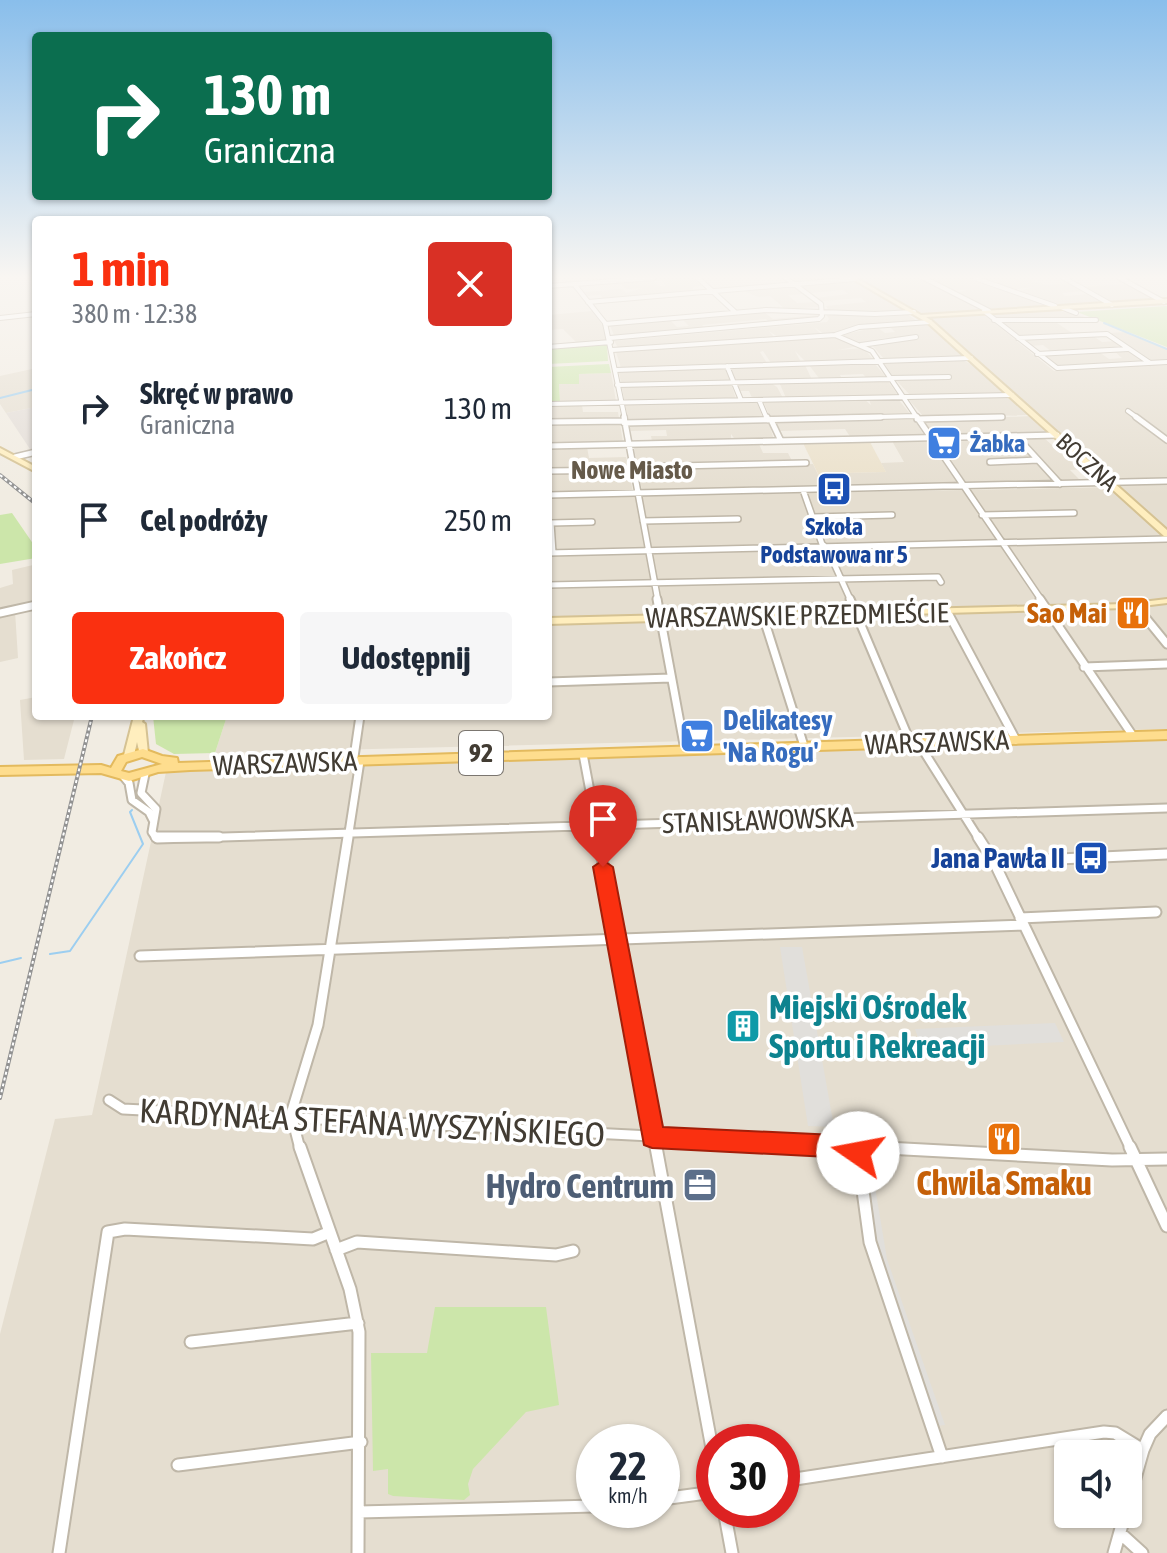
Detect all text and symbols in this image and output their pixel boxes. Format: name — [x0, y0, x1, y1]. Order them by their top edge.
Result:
text: 130 m — [204, 63, 331, 127]
icon: right — [72, 64, 176, 168]
text: Graniczna — [204, 129, 336, 171]
text: 1 min — [72, 241, 170, 296]
button: close — [428, 242, 512, 326]
text: 380 m · 12:38 — [72, 299, 197, 329]
text: Skręć w prawo — [140, 376, 293, 410]
icon: right — [72, 386, 116, 430]
text: 130 m — [444, 391, 512, 425]
text: Graniczna — [140, 410, 235, 440]
supermarket icon: Żabka — [925, 424, 963, 462]
street label: BOCZNA — [1051, 428, 1123, 497]
place label: Żabka — [970, 430, 1025, 457]
district label: Nowe Miasto — [571, 455, 693, 485]
bus stop icon: Szkoła Podstawowa nr 5 — [815, 470, 853, 508]
icon: arrive — [72, 498, 116, 542]
text: Cel podróży — [140, 503, 268, 537]
text: 250 m — [444, 503, 512, 537]
place label: Szkoła Podstawowa nr 5 — [760, 513, 908, 568]
restaurant icon: Sao Mai — [1114, 594, 1152, 632]
street label: WARSZAWSKIE PRZEDMIEŚCIE — [645, 596, 949, 634]
place label: Sao Mai — [1027, 597, 1107, 629]
button: Zakończ — [72, 612, 284, 704]
button: Udostępnij — [300, 612, 512, 704]
place label: Delikatesy 'Na Rogu' — [723, 704, 833, 768]
supermarket icon: Delikatesy 'Na Rogu' — [678, 717, 716, 755]
street label: WARSZAWSKA — [864, 723, 1010, 761]
road number: 92 — [459, 731, 503, 775]
street label: WARSZAWSKA — [212, 744, 358, 782]
pin — [569, 785, 637, 867]
icon: arrive — [581, 797, 625, 841]
street label: STANISŁAWOWSKA — [662, 801, 855, 839]
bus stop icon: Jana Pawła II — [1072, 839, 1110, 877]
place label: Jana Pawła II — [930, 842, 1065, 874]
place label: Miejski Ośrodek Sportu i Rekreacji — [769, 987, 985, 1065]
building icon: Miejski Ośrodek Sportu i Rekreacji — [724, 1007, 762, 1045]
street label: KARDYNAŁA STEFANA WYSZYŃSKIEGO — [138, 1090, 606, 1154]
position arrow — [816, 1111, 900, 1195]
restaurant icon: Chwila Smaku — [985, 1120, 1023, 1158]
place label: Chwila Smaku — [916, 1163, 1092, 1202]
place label: Hydro Centrum — [486, 1166, 674, 1205]
office icon: Hydro Centrum — [681, 1166, 719, 1204]
speed limit sign: 30 — [696, 1424, 800, 1528]
map controls — [1054, 1440, 1142, 1528]
button: sound — [1054, 1440, 1142, 1528]
text: 22 — [609, 1443, 647, 1488]
text: km/h — [608, 1484, 648, 1507]

